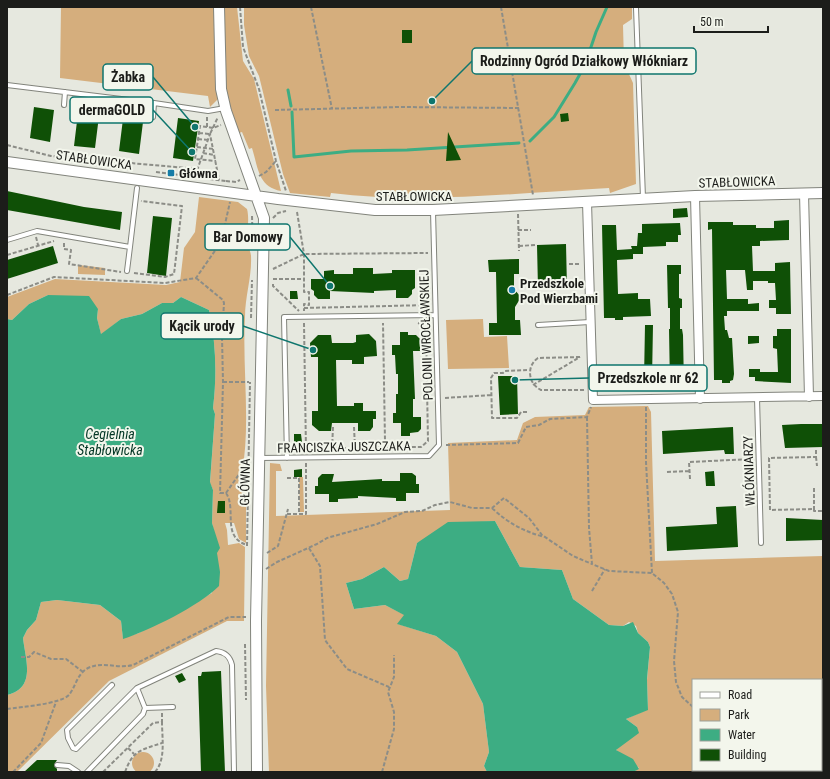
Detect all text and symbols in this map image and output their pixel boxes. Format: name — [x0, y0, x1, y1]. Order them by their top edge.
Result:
scale bar — [694, 8, 768, 34]
text: 50 m — [700, 15, 724, 29]
callout: Rodzinny Ogród Działkowy Włókniarz — [472, 48, 696, 74]
text: Rodzinny Ogród Działkowy Włókniarz — [480, 53, 688, 69]
callout: Żabka — [103, 64, 153, 90]
text: Żabka — [111, 69, 146, 85]
callout: dermaGOLD — [70, 97, 153, 123]
text: dermaGOLD — [79, 102, 145, 118]
street label: STABŁOWICKA — [55, 147, 134, 173]
place label: Główna — [179, 166, 218, 181]
marker: Główna — [166, 168, 176, 178]
street label: STABŁOWICKA — [698, 173, 776, 191]
street label: STABŁOWICKA — [376, 189, 453, 204]
callout: Bar Domowy — [205, 224, 290, 250]
text: Bar Domowy — [213, 229, 284, 245]
street label: POLONII WROCŁAWSKIEJ — [416, 269, 436, 401]
place label: Przedszkole Pod Wierzbami — [520, 276, 598, 306]
marker: Przedszkole Pod Wierzbami — [507, 285, 517, 295]
callout: Kącik urody — [161, 313, 243, 339]
text: Kącik urody — [169, 318, 236, 334]
callout: Przedszkole nr 62 — [589, 365, 707, 391]
text: Przedszkole nr 62 — [597, 370, 699, 386]
water label: Cegielnia Stabłowicka — [77, 426, 143, 458]
street label: WŁÓKNIARZY — [740, 435, 758, 506]
street label: FRANCISZKA JUSZCZAKA — [277, 438, 411, 456]
street label: GŁÓWNA — [237, 458, 253, 506]
legend — [692, 679, 822, 771]
text: Road — [728, 688, 752, 702]
text: Park — [728, 708, 750, 722]
text: Water — [728, 728, 756, 742]
text: Building — [728, 748, 766, 762]

